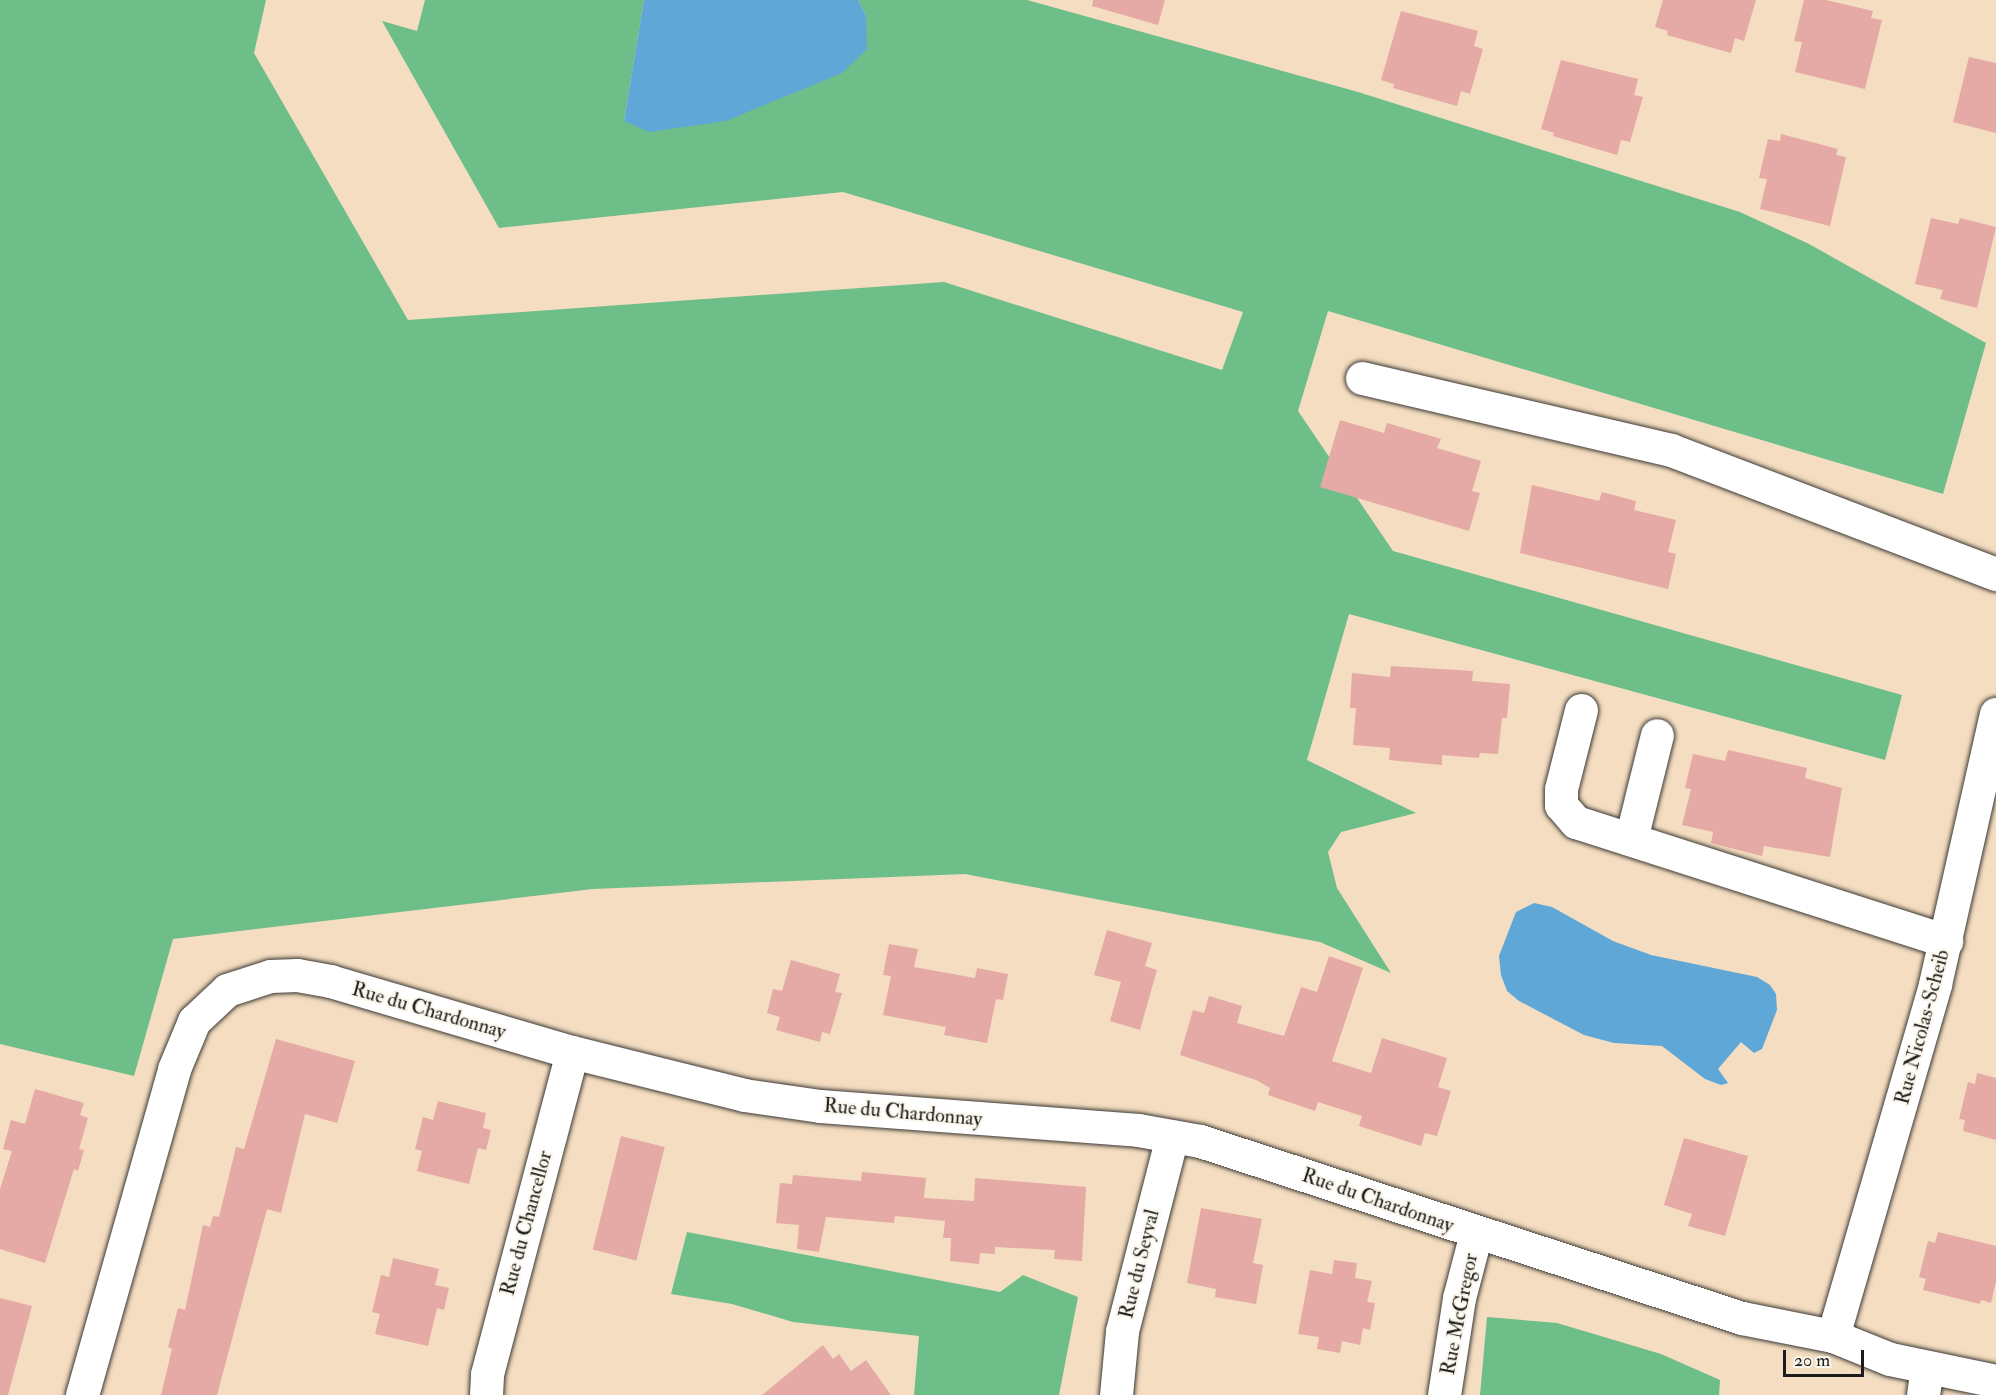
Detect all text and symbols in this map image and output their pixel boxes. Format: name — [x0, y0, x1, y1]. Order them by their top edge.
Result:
street label: Rue Nicolas-Scheib — [1890, 947, 1954, 1107]
street label: Rue du Chardonnay — [349, 977, 509, 1043]
street label: Rue du Chardonnay — [823, 1093, 983, 1131]
street label: Rue du Chancellor — [495, 1148, 557, 1298]
street label: Rue du Chardonnay — [1299, 1163, 1457, 1237]
street label: Rue du Seyval — [1114, 1207, 1164, 1321]
street label: Rue McGregor — [1435, 1251, 1483, 1377]
scale bar — [1786, 1338, 1867, 1376]
text: 20 m — [1794, 1349, 1830, 1372]

